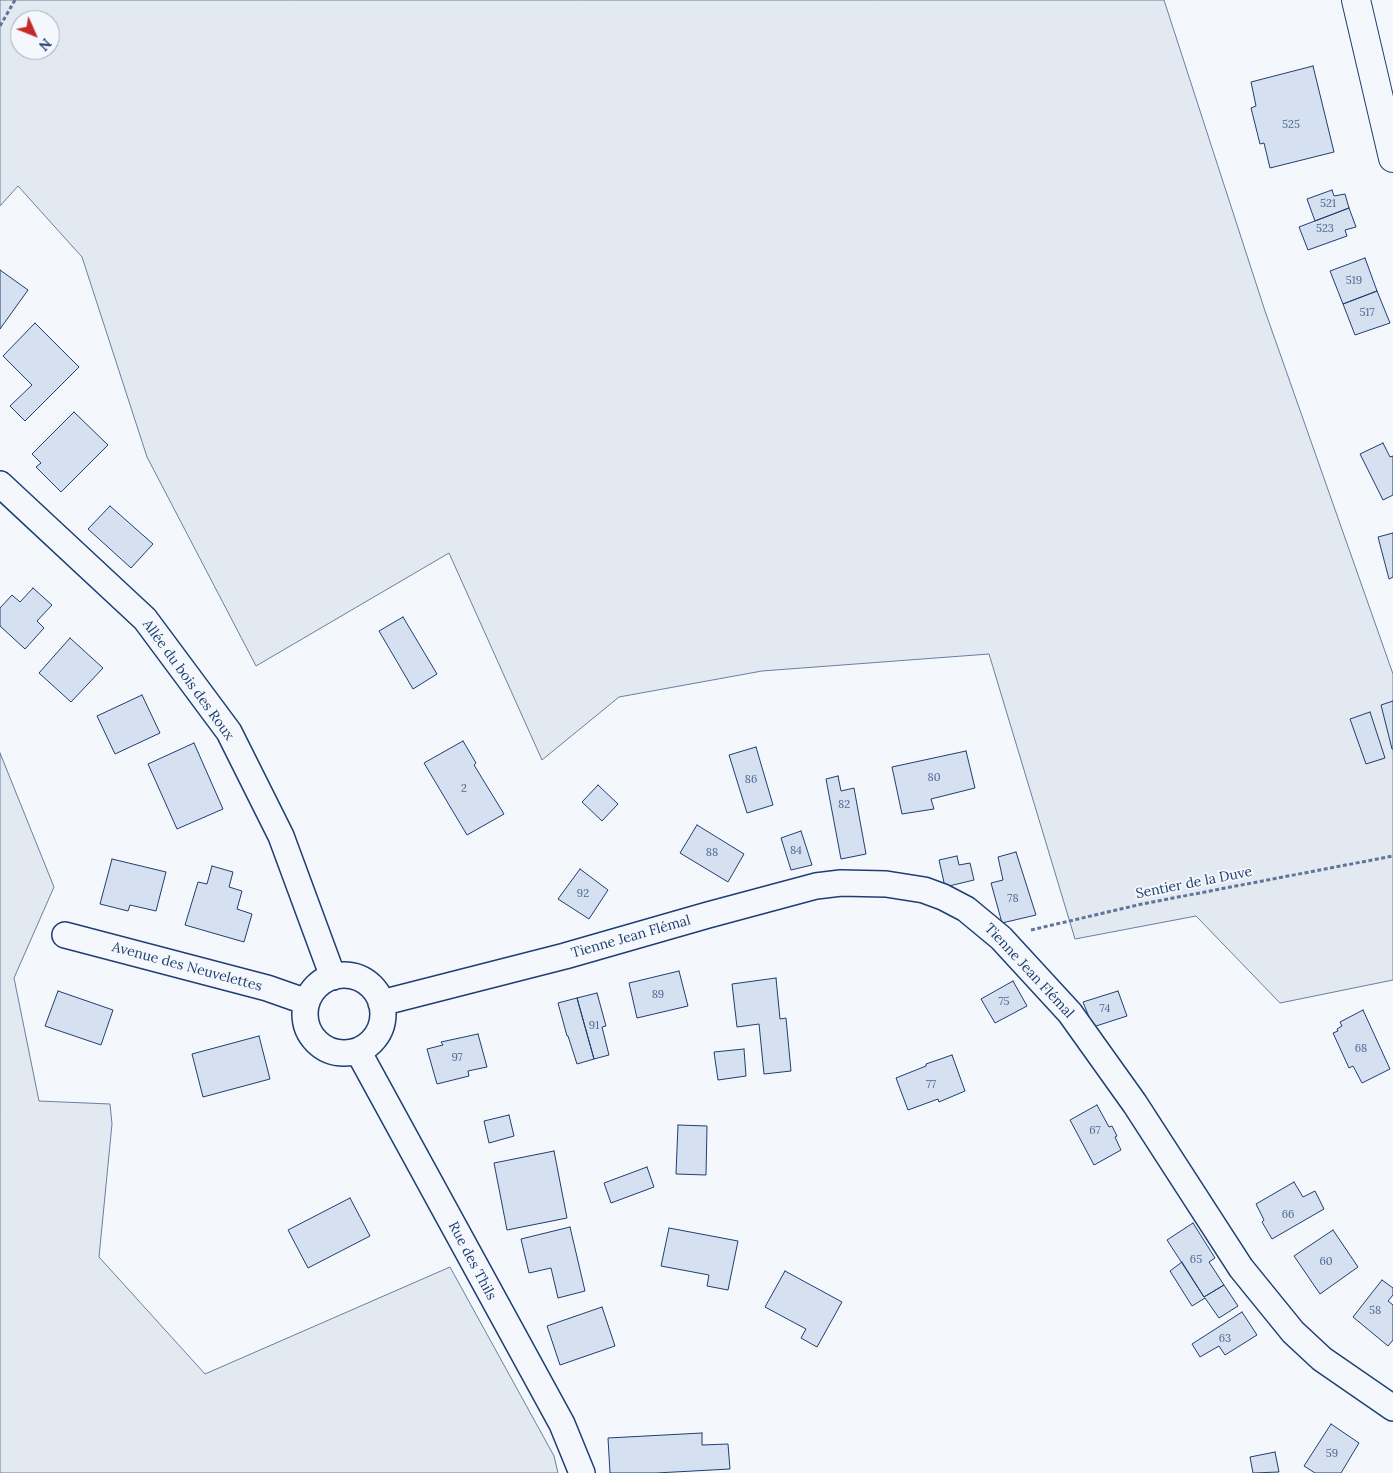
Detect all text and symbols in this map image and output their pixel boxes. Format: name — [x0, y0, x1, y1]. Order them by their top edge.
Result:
north arrow — [10, 10, 60, 60]
text: N — [35, 35, 55, 55]
house number: 525 — [1282, 118, 1300, 132]
house number: 521 — [1320, 197, 1336, 211]
house number: 523 — [1316, 222, 1334, 236]
house number: 519 — [1346, 274, 1362, 288]
house number: 517 — [1359, 306, 1375, 320]
street label: Allée du bois des Roux — [139, 616, 237, 744]
house number: 80 — [927, 771, 941, 785]
house number: 86 — [745, 773, 757, 787]
house number: 2 — [461, 782, 467, 796]
house number: 82 — [838, 798, 850, 812]
house number: 84 — [790, 844, 802, 858]
house number: 88 — [706, 846, 718, 860]
street label: Sentier de la Duve — [1134, 863, 1254, 903]
house number: 92 — [577, 887, 589, 901]
house number: 78 — [1007, 892, 1019, 906]
street label: Tienne Jean Flémal — [569, 912, 693, 962]
street label: Tienne Jean Flémal — [981, 920, 1077, 1022]
street label: Avenue des Neuvelettes — [110, 939, 264, 995]
house number: 89 — [652, 988, 664, 1002]
house number: 75 — [998, 995, 1010, 1009]
house number: 74 — [1100, 1002, 1110, 1016]
house number: 91 — [589, 1019, 599, 1033]
house number: 68 — [1355, 1042, 1367, 1056]
house number: 97 — [451, 1051, 463, 1065]
house number: 77 — [926, 1078, 936, 1092]
house number: 67 — [1089, 1124, 1101, 1138]
house number: 66 — [1282, 1208, 1294, 1222]
street label: Rue des Thils — [444, 1219, 500, 1303]
house number: 65 — [1190, 1253, 1202, 1267]
house number: 60 — [1319, 1255, 1333, 1269]
house number: 58 — [1369, 1304, 1381, 1318]
house number: 63 — [1219, 1332, 1231, 1346]
house number: 59 — [1326, 1447, 1338, 1461]

